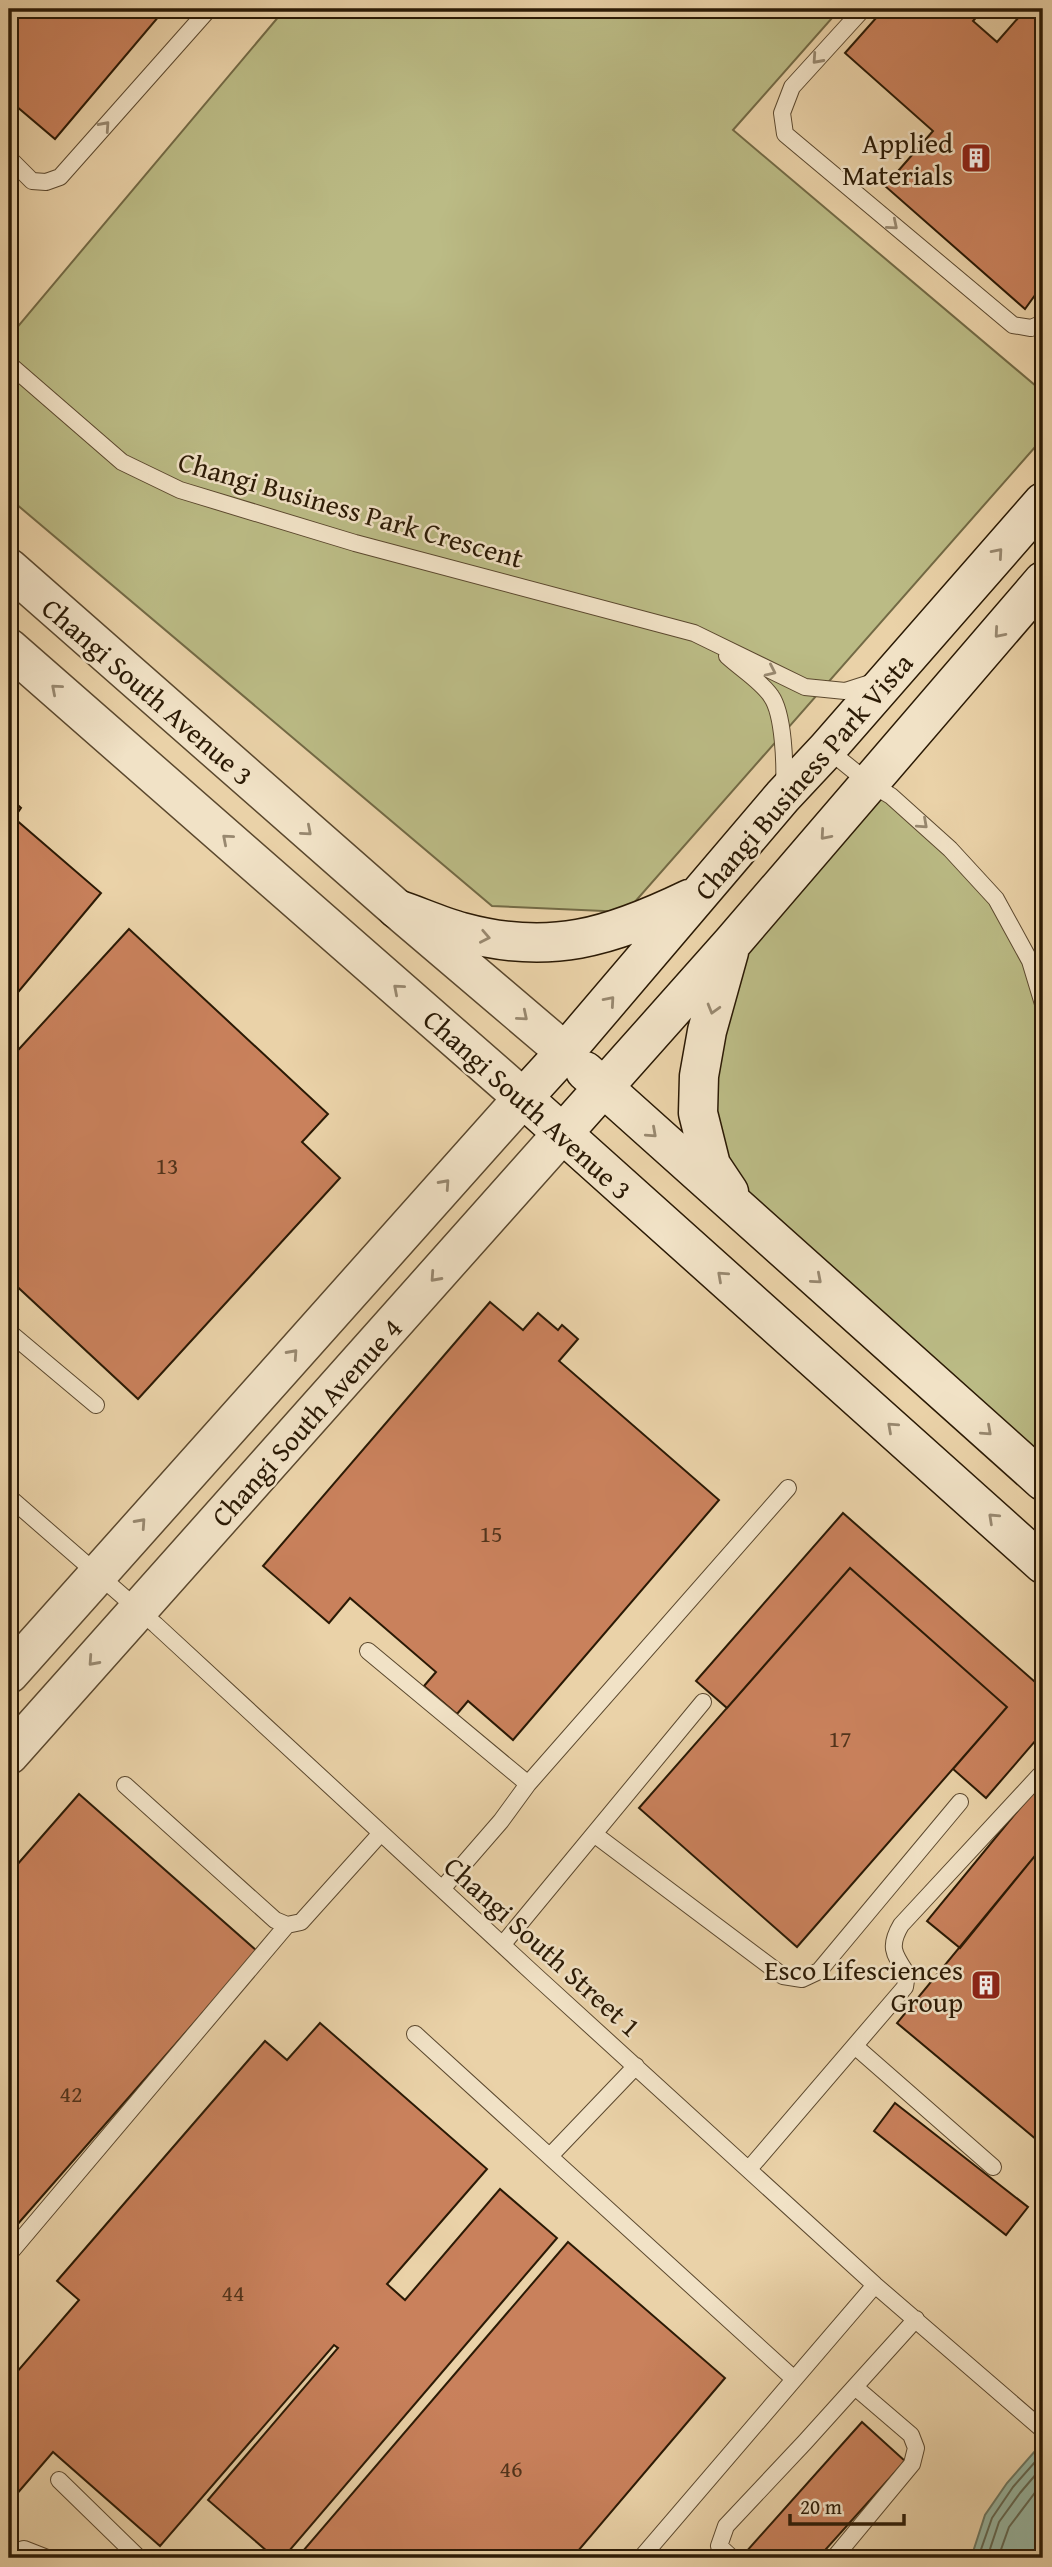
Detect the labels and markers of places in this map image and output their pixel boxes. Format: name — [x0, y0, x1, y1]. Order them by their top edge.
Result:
place label: Applied Materials — [842, 122, 953, 195]
building icon: Applied Materials — [959, 141, 993, 175]
place label: Esco Lifesciences Group — [764, 1949, 963, 2022]
building icon: Esco Lifesciences Group — [969, 1968, 1003, 2002]

